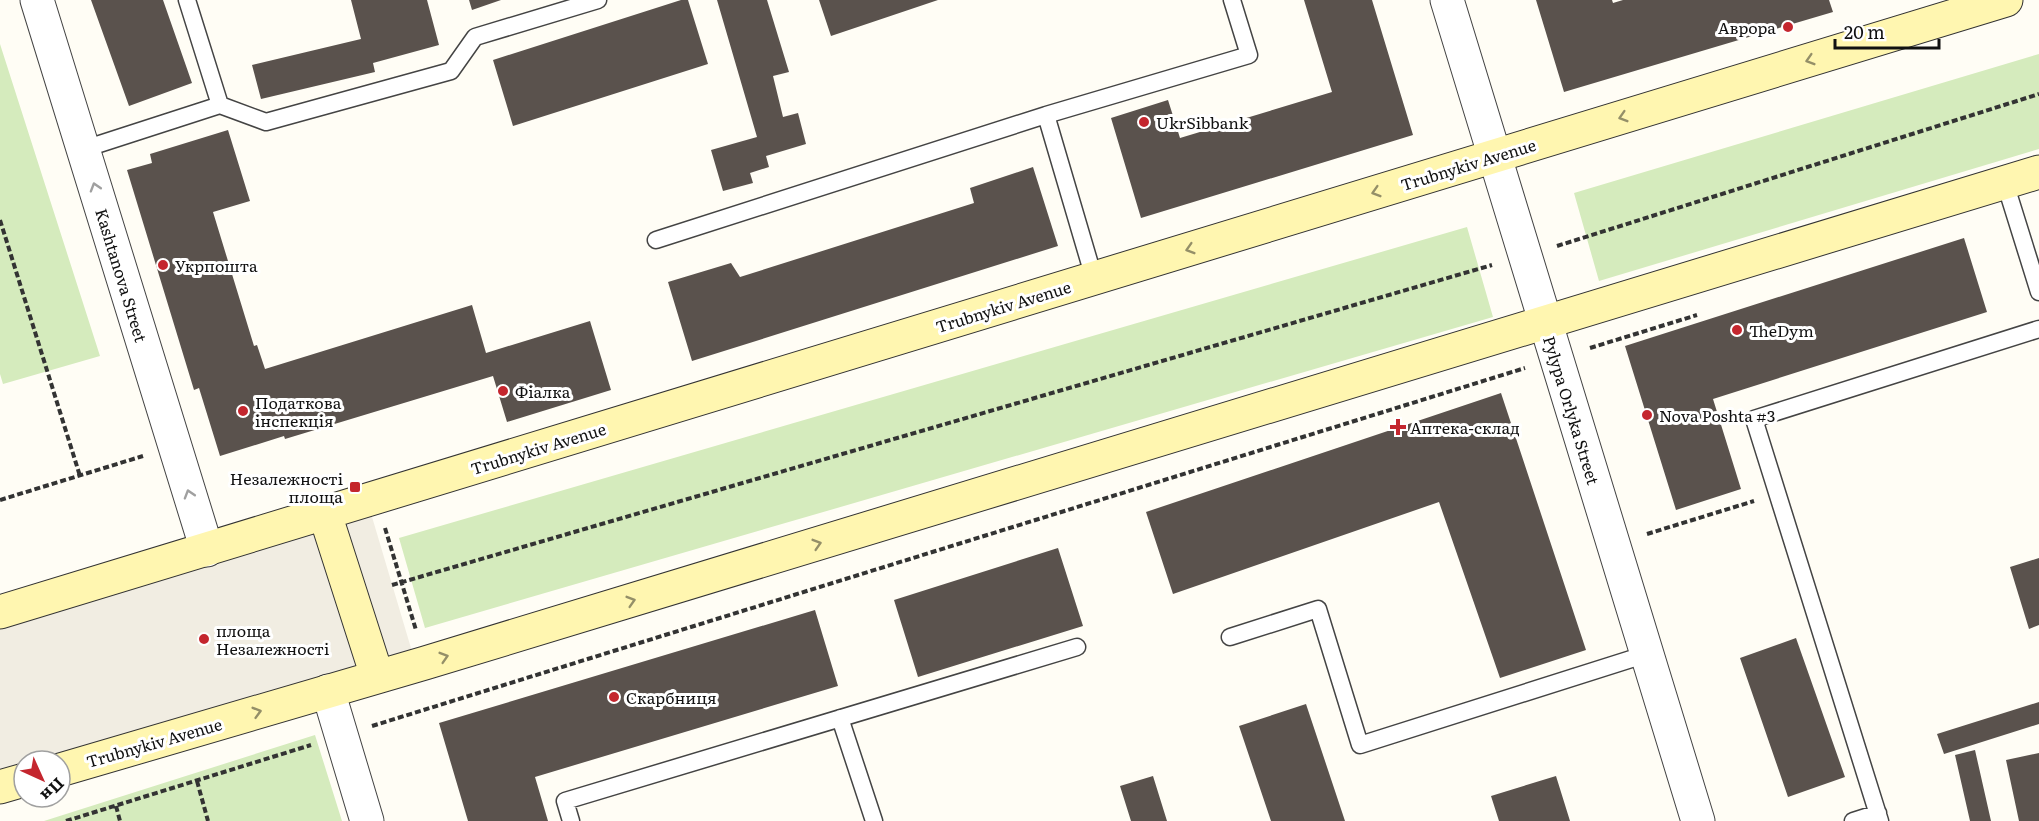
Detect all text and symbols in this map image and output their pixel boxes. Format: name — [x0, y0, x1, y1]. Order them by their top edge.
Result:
scale bar — [1835, 12, 1938, 50]
place label: Аврора — [1718, 15, 1776, 39]
text: 20 m — [1844, 18, 1885, 45]
marker: Аврора — [1781, 20, 1795, 34]
one-way arrow — [1805, 53, 1816, 65]
place label: UkrSibbank — [1156, 110, 1249, 134]
one-way arrow — [1618, 110, 1629, 122]
marker: UkrSibbank — [1137, 115, 1151, 129]
street label: Trubnykiv Avenue — [1397, 132, 1539, 196]
one-way arrow — [90, 182, 102, 193]
one-way arrow — [1371, 185, 1382, 197]
street label: Kashtanova Street — [90, 205, 154, 345]
one-way arrow — [1185, 242, 1196, 254]
place label: Укрпошта — [175, 253, 258, 277]
marker: Укрпошта — [156, 258, 170, 272]
street label: Trubnykiv Avenue — [932, 274, 1074, 338]
place label: TheDym — [1749, 318, 1814, 342]
marker: TheDym — [1730, 323, 1744, 337]
street label: Pylypa Orlyka Street — [1538, 333, 1606, 488]
place label: Фіалка — [515, 379, 571, 403]
marker: Фіалка — [496, 384, 510, 398]
place label: Податкова інспекція — [255, 390, 342, 432]
place label: Nova Poshta #3 — [1659, 403, 1775, 427]
marker: Податкова інспекція — [236, 404, 250, 418]
marker: Nova Poshta #3 — [1640, 408, 1654, 422]
place label: Аптека-склад — [1410, 415, 1520, 439]
street label: Trubnykiv Avenue — [467, 416, 609, 480]
marker: Аптека-склад — [1391, 420, 1405, 434]
place label: Незалежності площа — [230, 466, 343, 508]
marker: Незалежності площа — [348, 480, 362, 494]
one-way arrow — [184, 489, 196, 500]
one-way arrow — [811, 539, 822, 551]
one-way arrow — [625, 595, 636, 608]
place label: площа Незалежності — [216, 618, 329, 660]
marker: площа Незалежності — [197, 632, 211, 646]
one-way arrow — [438, 652, 449, 664]
place label: Скарбниця — [626, 685, 717, 709]
marker: Скарбниця — [607, 690, 621, 704]
one-way arrow — [251, 707, 262, 719]
street label: Trubnykiv Avenue — [83, 711, 225, 773]
north arrow — [12, 749, 72, 809]
text: Пн — [36, 773, 71, 808]

